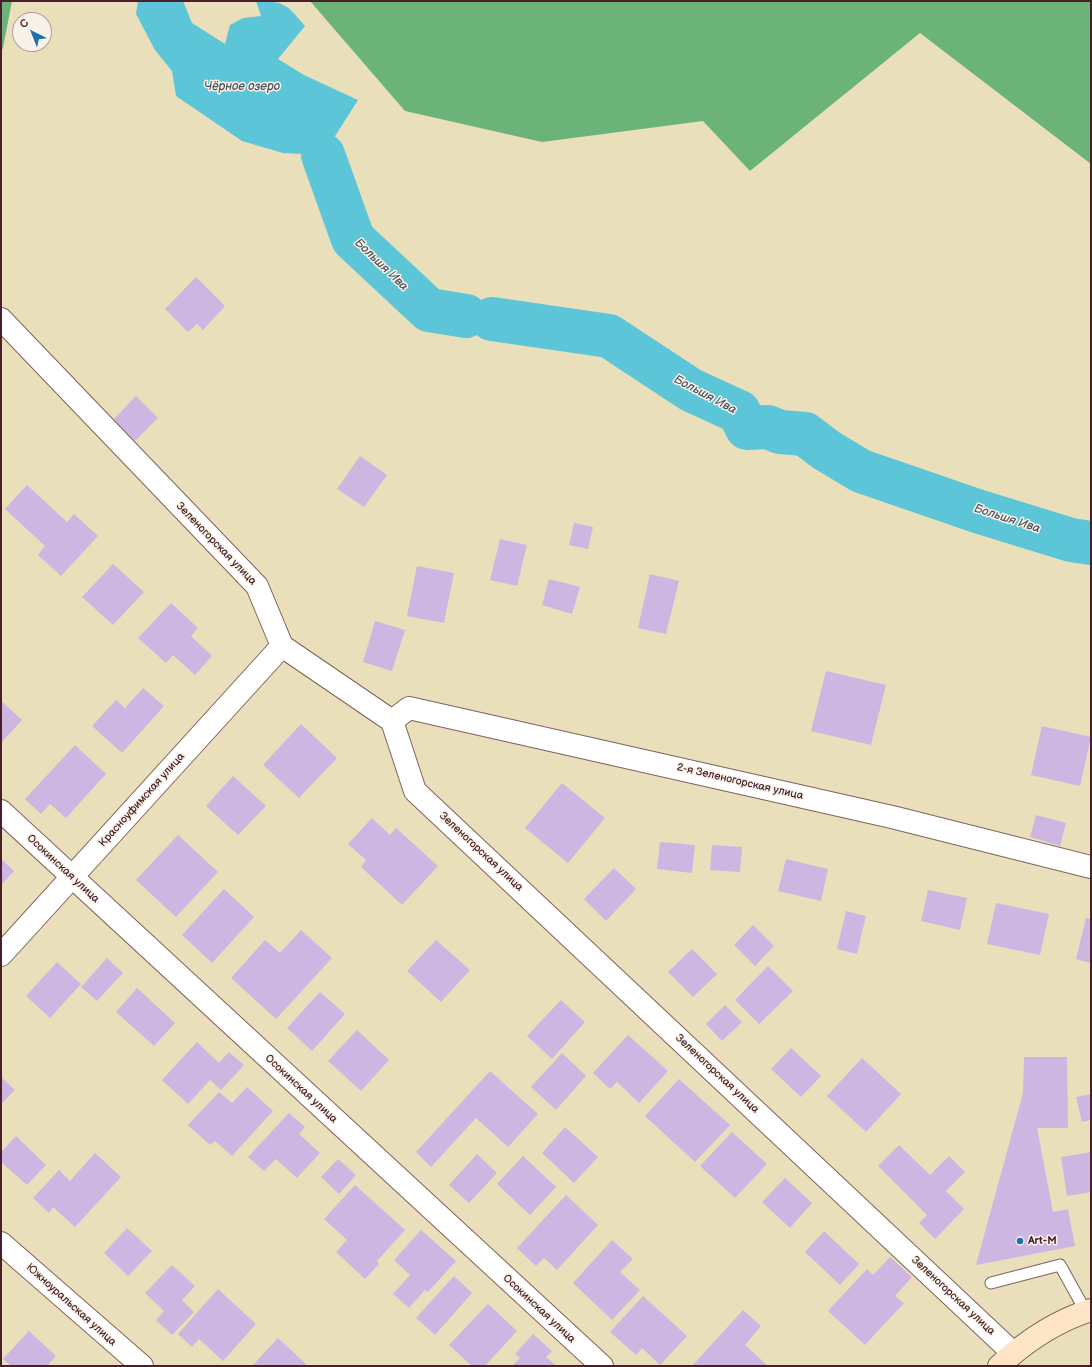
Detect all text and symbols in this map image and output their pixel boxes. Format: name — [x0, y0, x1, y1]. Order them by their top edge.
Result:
north arrow — [12, 12, 52, 52]
text: С — [17, 16, 31, 31]
water label: Чёрное озеро — [204, 80, 280, 94]
water label: Большя Ива — [351, 236, 411, 294]
water label: Большя Ива — [671, 373, 739, 417]
street label: Зеленогорская улица — [173, 500, 259, 588]
water label: Большя Ива — [972, 502, 1042, 536]
street label: Красноуфимская улица — [96, 750, 188, 850]
street label: 2-я Зеленогорская улица — [675, 761, 805, 803]
street label: Зеленогорская улица — [436, 810, 526, 894]
street label: Осокинская улица — [24, 832, 102, 906]
street label: Зеленогорская улица — [672, 1032, 762, 1116]
street label: Осокинская улица — [262, 1052, 340, 1126]
place label: Art-M — [1028, 1234, 1057, 1248]
marker: Art-M — [1015, 1236, 1025, 1246]
street label: Зеленогорская улица — [908, 1254, 998, 1338]
street label: Южноуральская улица — [23, 1261, 119, 1349]
street label: Осокинская улица — [500, 1272, 578, 1346]

